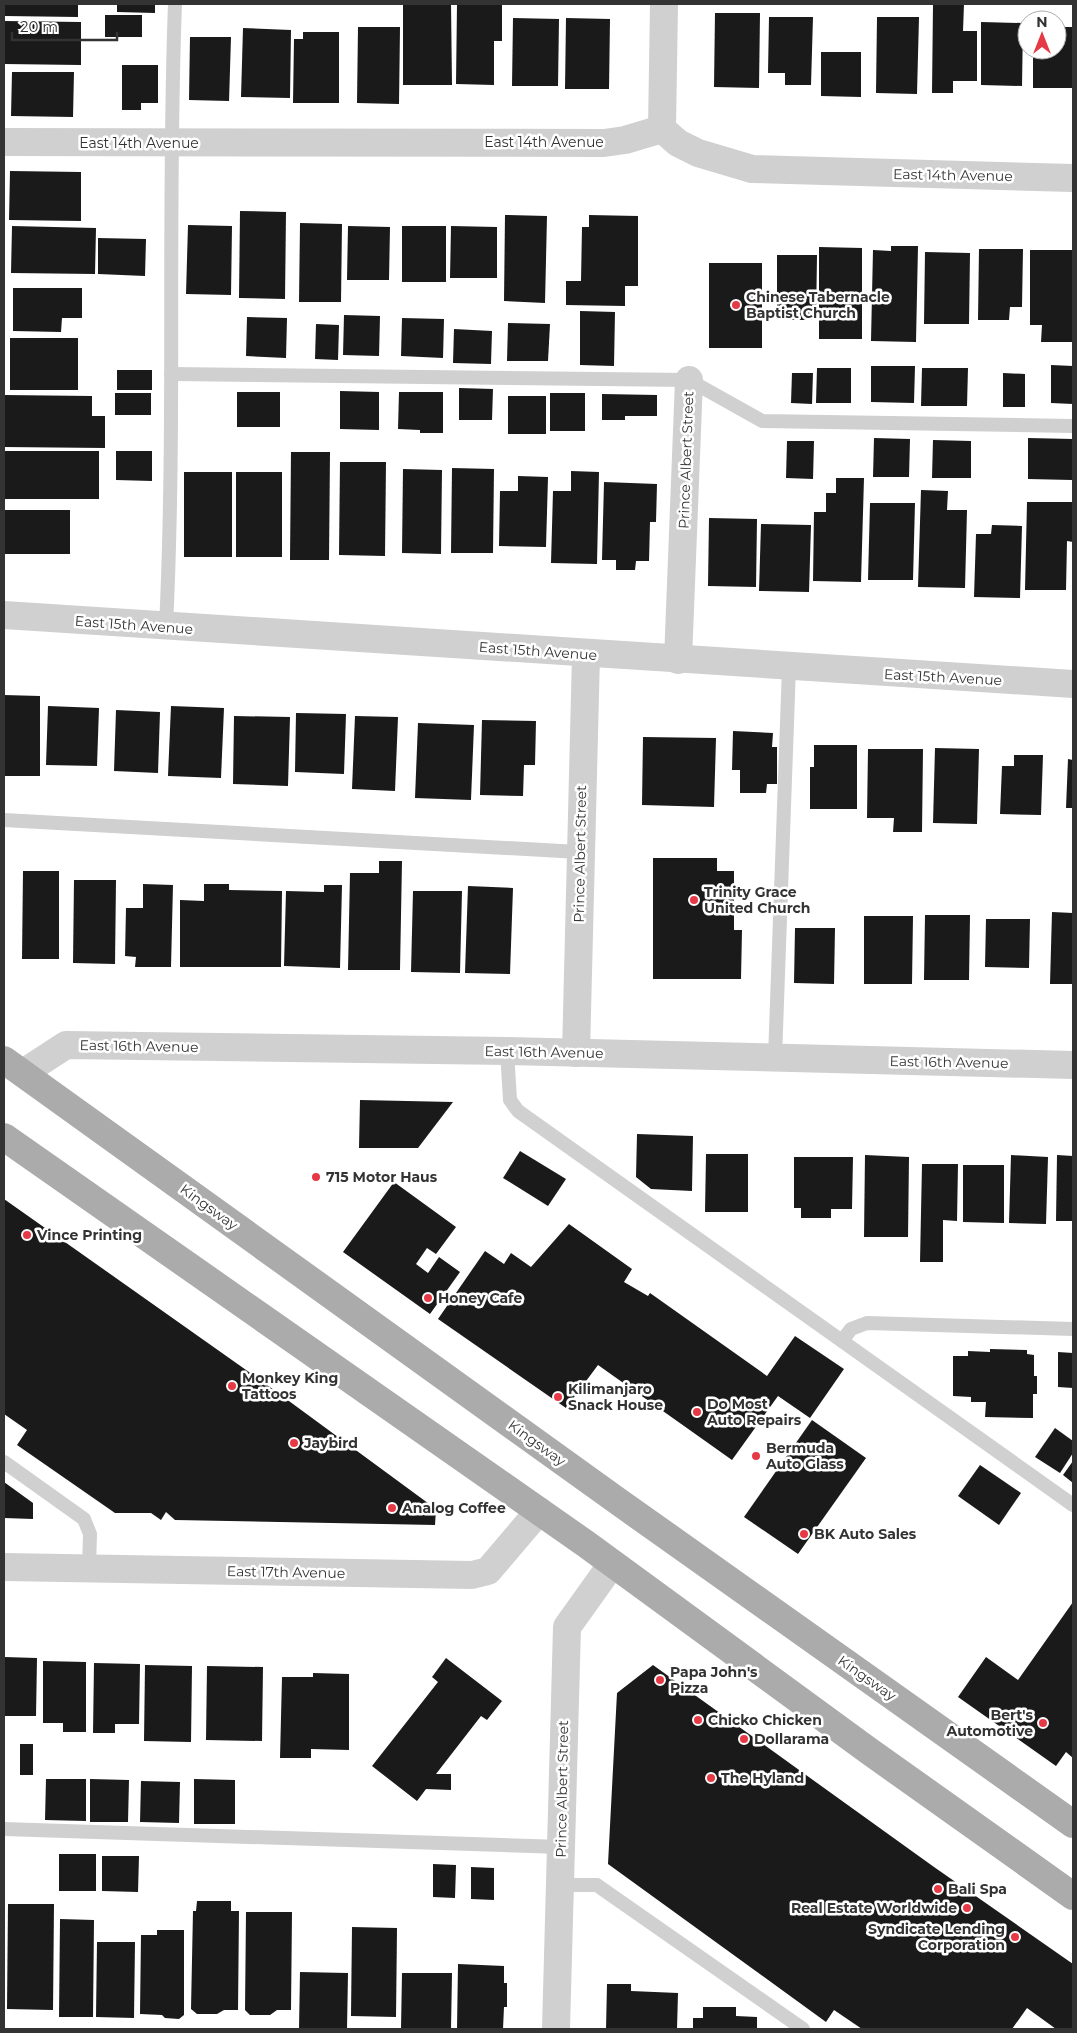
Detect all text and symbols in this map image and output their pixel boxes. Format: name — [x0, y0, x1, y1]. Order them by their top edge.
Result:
scale bar — [12, 10, 118, 42]
north arrow — [1017, 10, 1067, 60]
text: N — [1036, 13, 1048, 31]
text: 20 m — [20, 17, 58, 36]
street label: East 14th Avenue — [484, 133, 604, 151]
street label: East 14th Avenue — [79, 134, 199, 152]
street label: East 14th Avenue — [893, 165, 1013, 185]
place label: Chinese Tabernacle Baptist Church — [746, 288, 890, 322]
marker: Chinese Tabernacle Baptist Church — [730, 299, 742, 311]
street label: Prince Albert Street — [675, 391, 697, 529]
street label: East 15th Avenue — [74, 612, 194, 638]
street label: East 15th Avenue — [478, 638, 598, 664]
street label: East 15th Avenue — [883, 665, 1003, 689]
street label: Prince Albert Street — [570, 785, 590, 923]
place label: Trinity Grace United Church — [704, 883, 811, 917]
marker: Trinity Grace United Church — [688, 894, 700, 906]
street label: East 16th Avenue — [79, 1036, 199, 1056]
street label: East 16th Avenue — [484, 1042, 604, 1062]
street label: East 16th Avenue — [889, 1052, 1009, 1072]
place label: 715 Motor Haus — [326, 1168, 438, 1186]
marker: 715 Motor Haus — [310, 1171, 322, 1183]
street label: Kingsway — [177, 1180, 242, 1234]
place label: Vince Printing — [36, 1226, 142, 1244]
marker: Vince Printing — [21, 1229, 33, 1241]
place label: Honey Cafe — [438, 1289, 522, 1307]
marker: Honey Cafe — [422, 1292, 434, 1304]
place label: Monkey King Tattoos — [242, 1369, 338, 1403]
marker: Monkey King Tattoos — [226, 1380, 238, 1392]
place label: Kilimanjaro Snack House — [568, 1380, 663, 1414]
marker: Kilimanjaro Snack House — [552, 1391, 564, 1403]
place label: Do Most Auto Repairs — [706, 1395, 802, 1429]
marker: Do Most Auto Repairs — [691, 1406, 703, 1418]
street label: Kingsway — [505, 1416, 570, 1470]
place label: Jaybird — [303, 1434, 358, 1452]
marker: Jaybird — [288, 1437, 300, 1449]
place label: Bermuda Auto Glass — [765, 1439, 844, 1473]
marker: Bermuda Auto Glass — [750, 1450, 762, 1462]
place label: Analog Coffee — [401, 1499, 506, 1517]
marker: Analog Coffee — [386, 1502, 398, 1514]
place label: BK Auto Sales — [814, 1525, 917, 1543]
marker: BK Auto Sales — [798, 1528, 810, 1540]
street label: East 17th Avenue — [227, 1562, 345, 1582]
street label: Kingsway — [834, 1651, 900, 1705]
place label: Papa John's Pizza — [670, 1663, 758, 1697]
marker: Papa John's Pizza — [654, 1674, 666, 1686]
place label: Bert's Automotive — [946, 1706, 1034, 1740]
place label: Chicko Chicken — [708, 1711, 822, 1729]
marker: Chicko Chicken — [692, 1714, 704, 1726]
marker: Bert's Automotive — [1037, 1717, 1049, 1729]
street label: Prince Albert Street — [552, 1720, 572, 1858]
place label: Dollarama — [754, 1730, 829, 1748]
marker: Dollarama — [738, 1733, 750, 1745]
place label: The Hyland — [721, 1769, 804, 1787]
marker: The Hyland — [705, 1772, 717, 1784]
place label: Bali Spa — [948, 1880, 1007, 1898]
marker: Bali Spa — [932, 1883, 944, 1895]
place label: Real Estate Worldwide — [791, 1899, 957, 1917]
marker: Real Estate Worldwide — [961, 1902, 973, 1914]
place label: Syndicate Lending Corporation — [868, 1920, 1005, 1954]
marker: Syndicate Lending Corporation — [1009, 1931, 1021, 1943]

